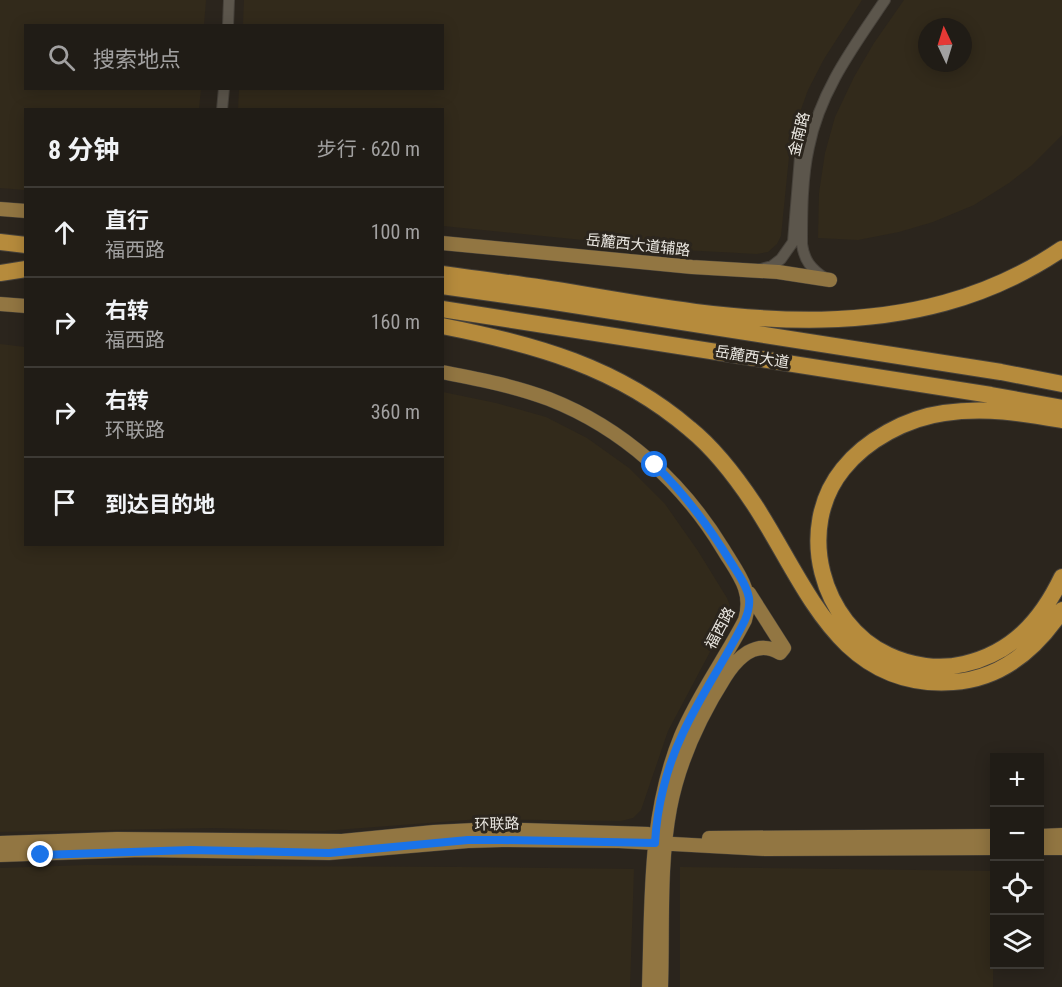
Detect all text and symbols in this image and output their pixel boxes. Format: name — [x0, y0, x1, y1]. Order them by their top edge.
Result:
north arrow — [918, 18, 972, 72]
search box — [24, 24, 444, 90]
icon: search — [45, 41, 78, 74]
text: 搜索地点 — [93, 47, 181, 72]
street label: 金南路 — [785, 110, 813, 158]
text: 8 分钟 — [48, 135, 119, 165]
text: 步行 · 620 m — [317, 137, 420, 161]
text: 直行 — [105, 208, 149, 233]
icon: ahead — [48, 216, 81, 249]
text: 100 m — [371, 220, 420, 244]
street label: 岳麓西大道辅路 — [585, 231, 691, 259]
text: 福西路 — [105, 238, 165, 262]
text: 右转 — [105, 298, 149, 323]
icon: right — [48, 306, 81, 339]
text: 160 m — [371, 310, 420, 334]
text: 福西路 — [105, 328, 165, 352]
street label: 岳麓西大道 — [714, 342, 790, 372]
text: 右转 — [105, 388, 149, 413]
icon: right — [48, 396, 81, 429]
text: 360 m — [371, 400, 420, 424]
text: 环联路 — [105, 418, 165, 442]
route start — [641, 451, 667, 477]
icon: arrive — [48, 486, 81, 519]
text: 到达目的地 — [105, 492, 215, 517]
street label: 福西路 — [701, 604, 739, 652]
map controls — [990, 753, 1044, 969]
button: + — [990, 753, 1044, 807]
button: − — [990, 807, 1044, 861]
street label: 环联路 — [474, 815, 520, 833]
route end — [27, 841, 53, 867]
button: locate — [990, 861, 1044, 915]
button: layers — [990, 915, 1044, 969]

